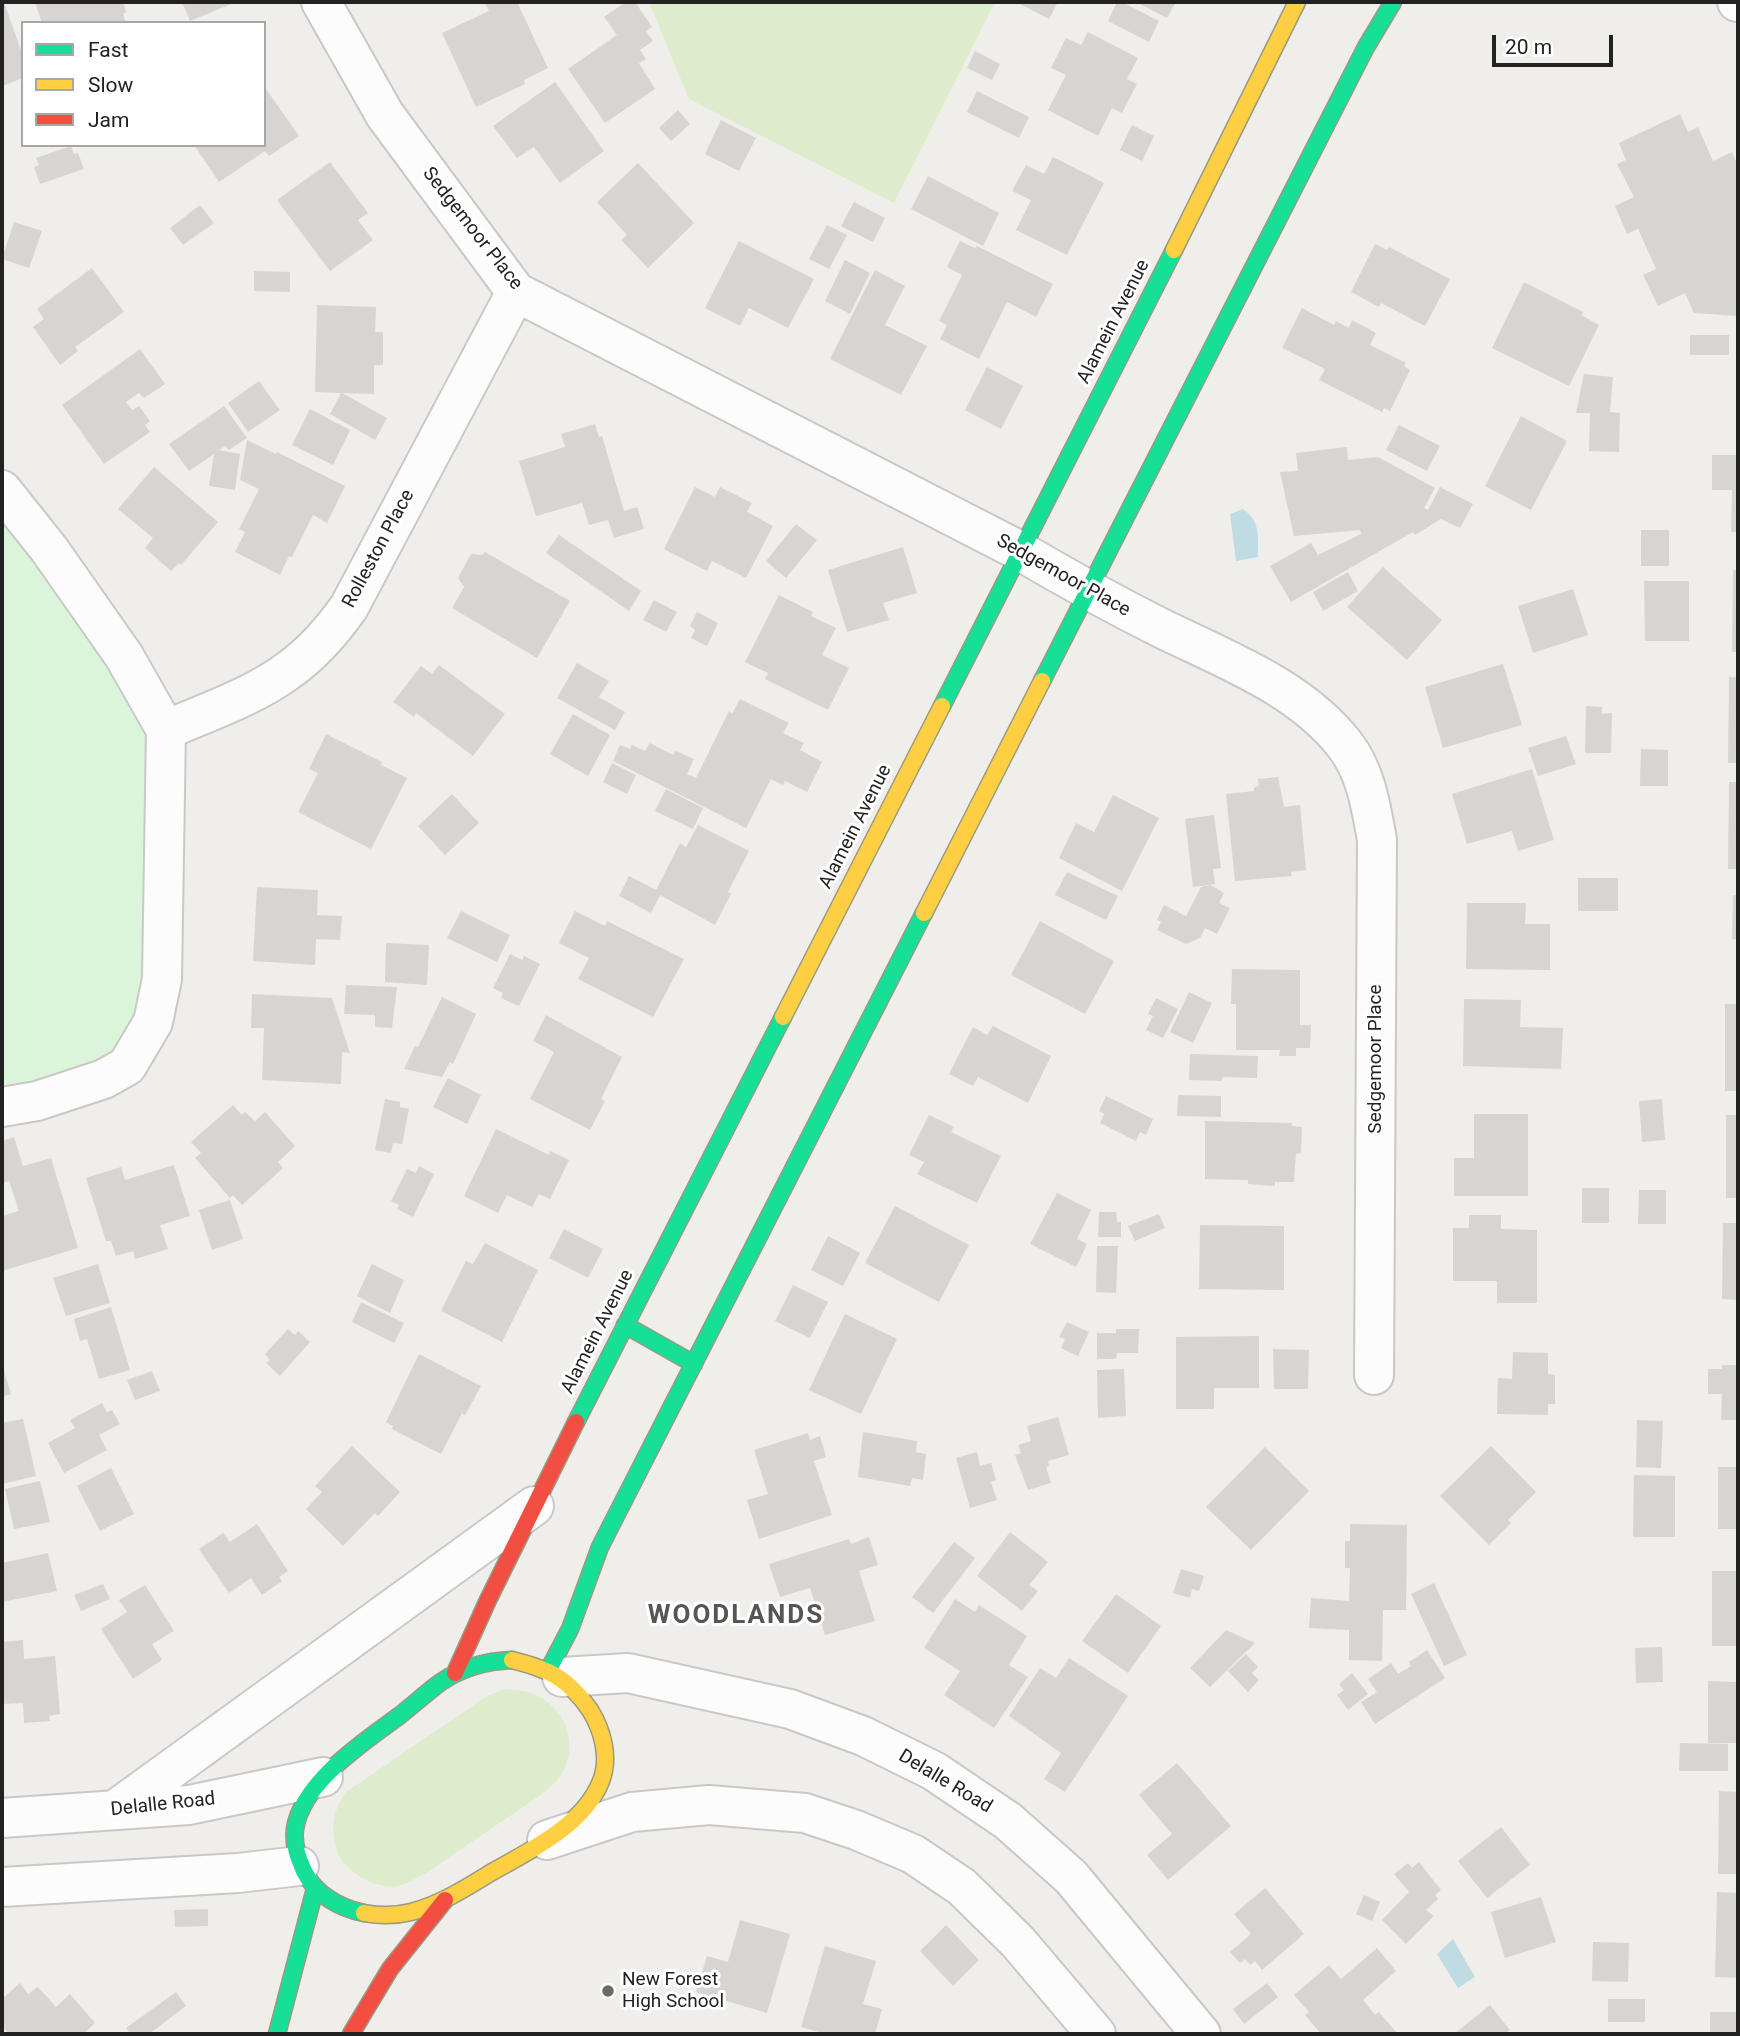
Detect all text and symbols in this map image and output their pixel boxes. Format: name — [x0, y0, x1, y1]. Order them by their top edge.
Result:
legend — [21, 21, 266, 147]
scale bar — [1495, 21, 1616, 65]
text: 20 m — [1505, 35, 1552, 59]
text: Fast — [88, 38, 128, 62]
text: Slow — [88, 73, 133, 97]
text: Jam — [88, 108, 129, 132]
street label: Sedgemoor Place — [417, 163, 527, 295]
street label: Alamein Avenue — [1073, 256, 1155, 388]
street label: Rolleston Place — [338, 486, 420, 612]
street label: Sedgemoor Place — [992, 530, 1134, 622]
street label: Alamein Avenue — [815, 761, 897, 893]
street label: Sedgemoor Place — [1365, 984, 1387, 1134]
street label: Alamein Avenue — [557, 1266, 639, 1398]
district label: WOODLANDS — [649, 1600, 823, 1632]
street label: Delalle Road — [894, 1745, 996, 1819]
street label: Delalle Road — [110, 1788, 216, 1822]
place label: New Forest High School — [622, 1969, 724, 2013]
marker: New Forest High School — [600, 1983, 616, 1999]

